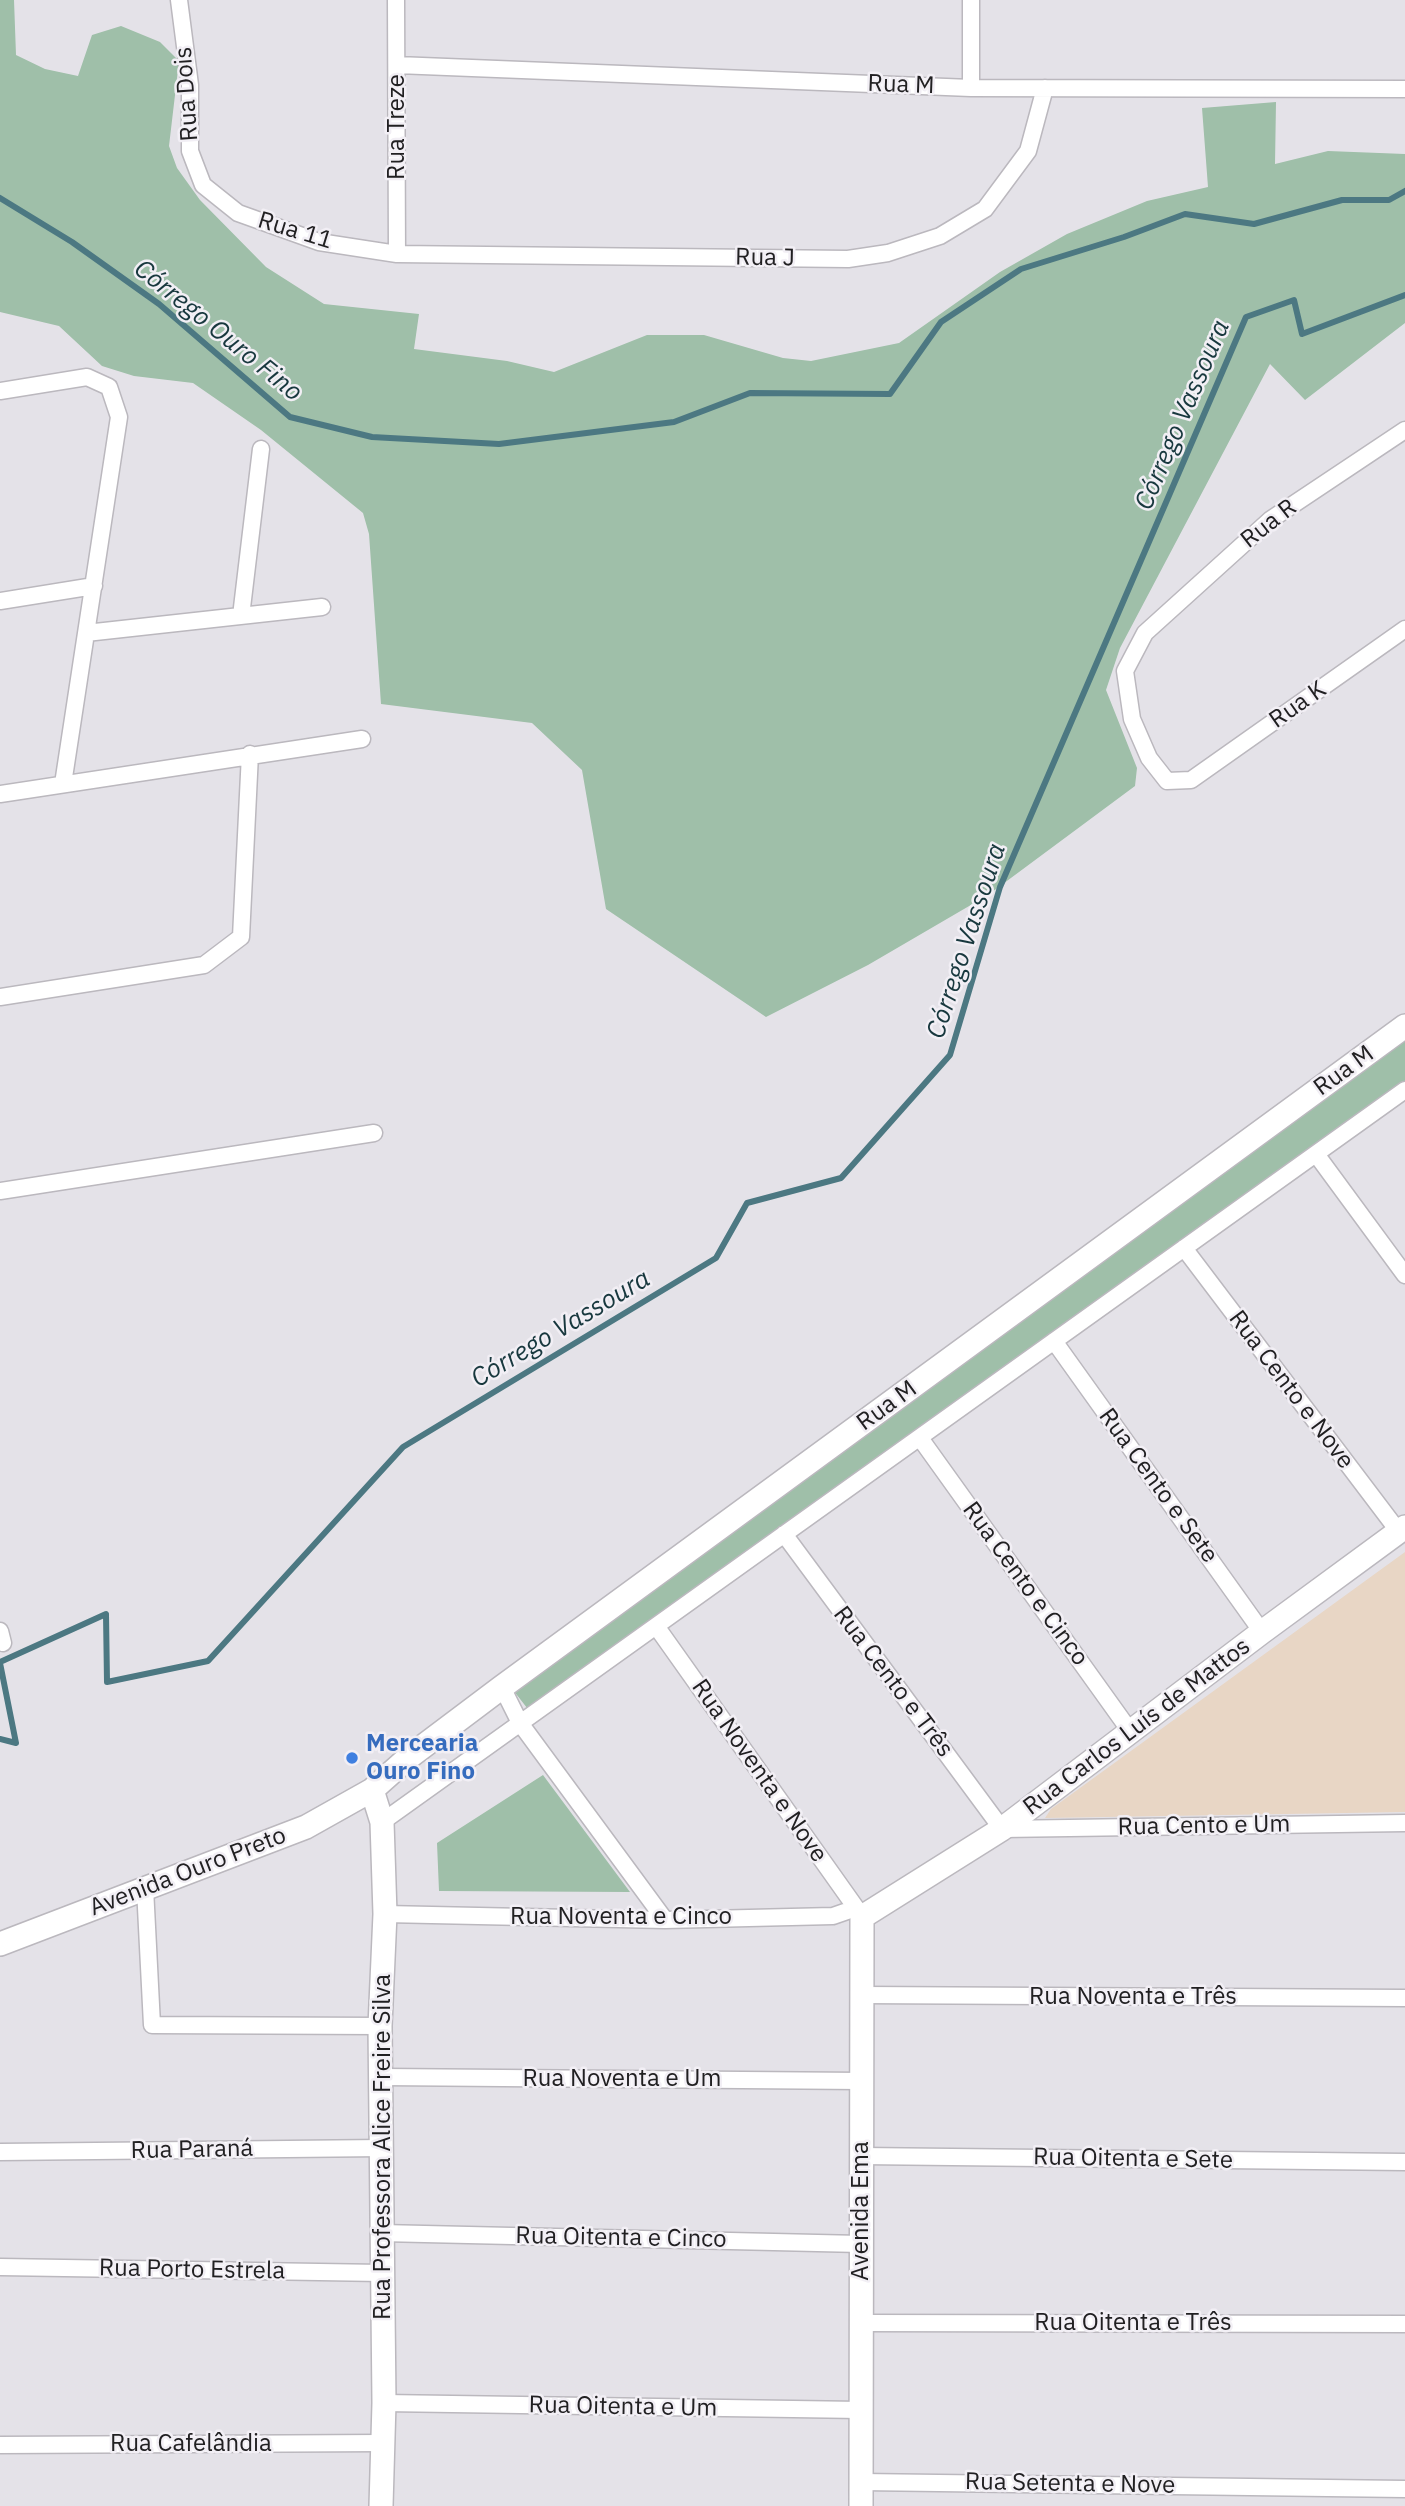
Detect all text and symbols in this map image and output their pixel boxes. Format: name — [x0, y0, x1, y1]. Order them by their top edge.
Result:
street label: Rua Dois — [169, 46, 205, 142]
street label: Rua M — [867, 69, 935, 101]
street label: Rua Treze — [383, 74, 411, 180]
street label: Rua 11 — [254, 206, 336, 256]
street label: Rua J — [735, 243, 795, 273]
water label: Córrego Ouro Fino — [127, 254, 309, 408]
water label: Córrego Vassoura — [1129, 315, 1237, 515]
street label: Rua R — [1235, 493, 1303, 555]
street label: Rua K — [1264, 675, 1332, 735]
water label: Córrego Vassoura — [921, 840, 1013, 1042]
street label: Rua M — [1308, 1040, 1380, 1102]
water label: Córrego Vassoura — [466, 1263, 656, 1395]
street label: Rua Cento e Nove — [1222, 1305, 1360, 1475]
street label: Rua M — [851, 1375, 923, 1437]
street label: Rua Cento e Sete — [1092, 1403, 1224, 1569]
street label: Rua Cento e Cinco — [956, 1497, 1094, 1671]
street label: Rua Cento e Três — [827, 1601, 959, 1763]
street label: Rua Carlos Luís de Mattos — [1018, 1632, 1256, 1822]
street label: Rua Noventa e Nove — [685, 1674, 833, 1868]
place label: Mercearia Ouro Fino — [366, 1730, 478, 1786]
marker: Mercearia Ouro Fino — [344, 1750, 360, 1766]
street label: Rua Cento e Um — [1117, 1810, 1291, 1842]
street label: Avenida Ouro Preto — [86, 1821, 290, 1923]
street label: Rua Noventa e Cinco — [510, 1903, 732, 1931]
street label: Rua Professora Alice Freire Silva — [369, 1974, 397, 2320]
street label: Rua Noventa e Três — [1029, 1983, 1237, 2011]
street label: Rua Noventa e Um — [522, 2065, 722, 2093]
street label: Rua Paraná — [130, 2135, 254, 2165]
street label: Avenida Ema — [847, 2141, 875, 2281]
street label: Rua Oitenta e Sete — [1033, 2143, 1233, 2175]
street label: Rua Oitenta e Cinco — [515, 2222, 727, 2254]
street label: Rua Porto Estrela — [99, 2254, 285, 2286]
street label: Rua Oitenta e Três — [1034, 2309, 1232, 2337]
street label: Rua Oitenta e Um — [528, 2391, 718, 2423]
street label: Rua Cafelândia — [110, 2430, 272, 2458]
street label: Rua Setenta e Nove — [965, 2468, 1175, 2500]

